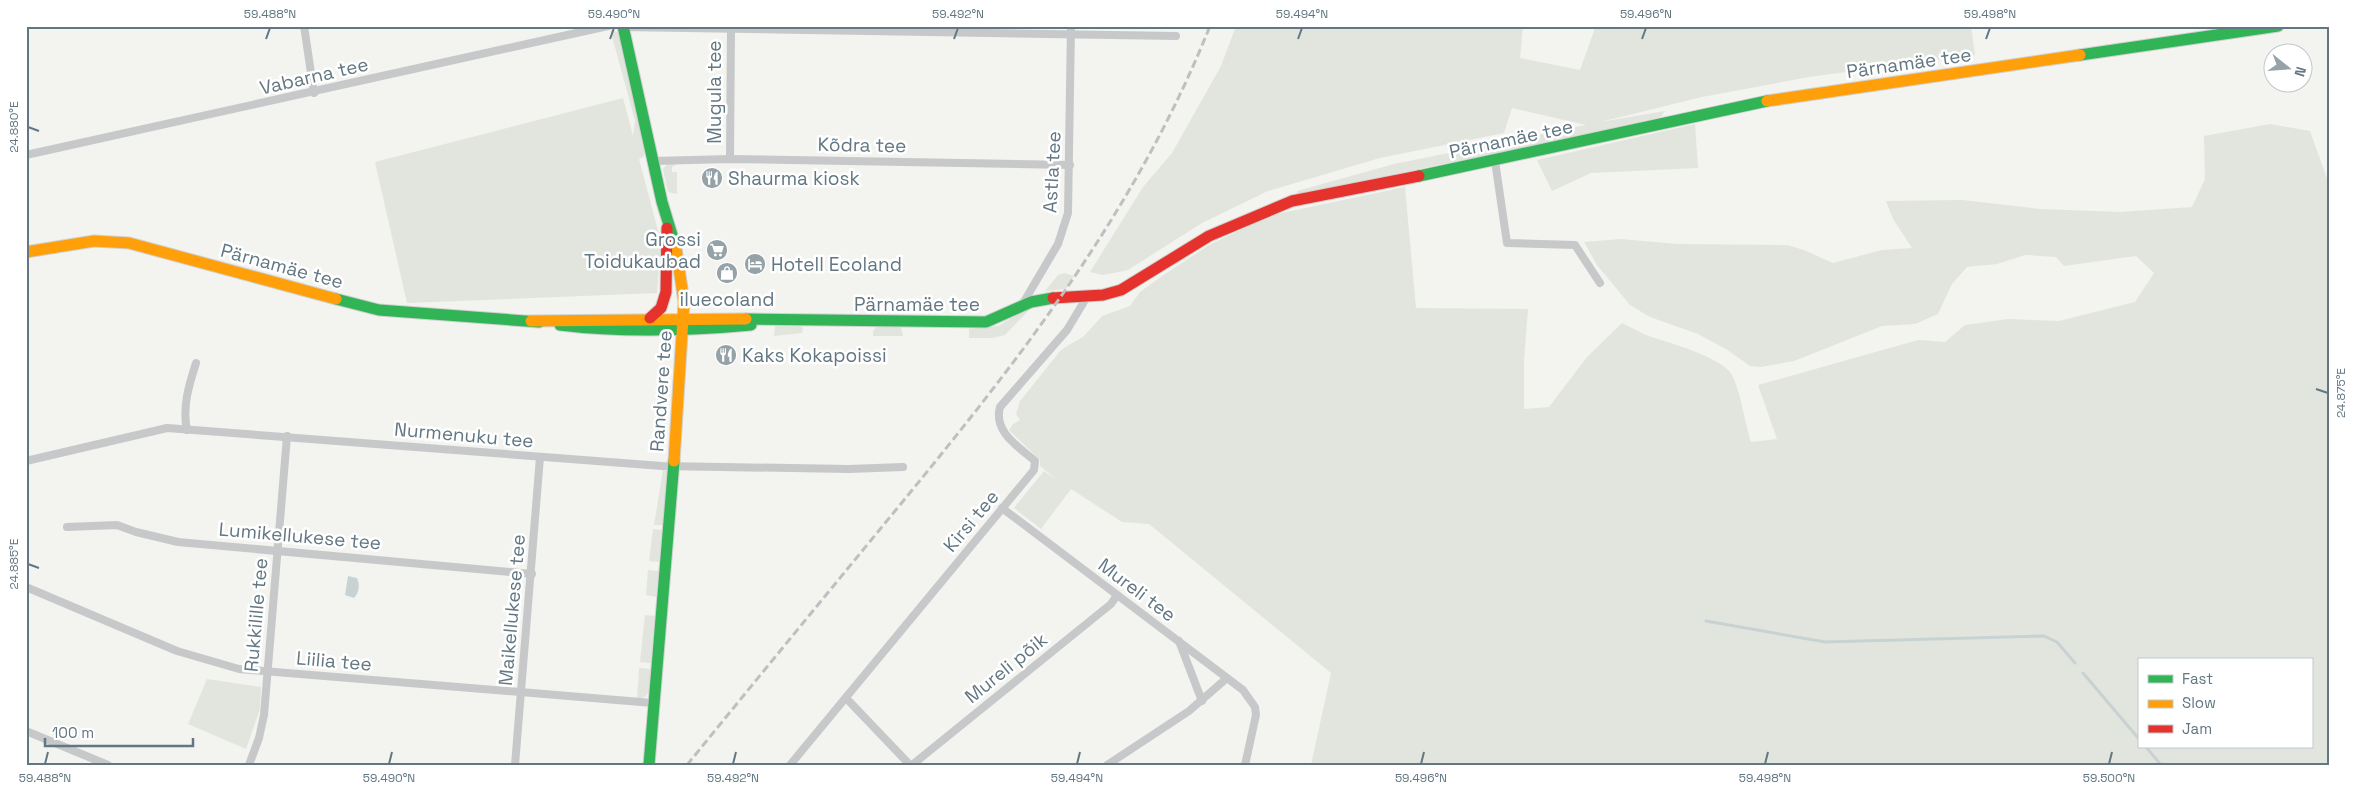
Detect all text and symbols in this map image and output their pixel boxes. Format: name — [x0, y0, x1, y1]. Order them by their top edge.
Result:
text: 59.488°N — [244, 6, 296, 22]
text: 59.490°N — [588, 6, 640, 22]
text: 59.492°N — [932, 6, 984, 22]
text: 59.494°N — [1276, 6, 1328, 22]
text: 59.496°N — [1620, 6, 1672, 22]
text: 59.498°N — [1964, 6, 2016, 22]
street label: Mugula tee — [702, 40, 727, 144]
street label: Pärnamäe tee — [1845, 42, 1973, 84]
north arrow — [2262, 42, 2312, 92]
street label: Vabarna tee — [257, 51, 371, 101]
text: N — [2290, 65, 2310, 79]
text: 24.880°E — [6, 101, 22, 153]
street label: Pärnamäe tee — [1447, 114, 1575, 164]
street label: Astla tee — [1037, 130, 1067, 214]
street label: Kõdra tee — [817, 132, 907, 158]
restaurant icon: Shaurma kiosk — [700, 166, 724, 190]
place label: Shaurma kiosk — [728, 166, 860, 191]
place label: Grossi Toidukaubad — [584, 227, 701, 274]
street label: Pärnamäe tee — [218, 238, 346, 294]
supermarket icon: Grossi Toidukaubad — [705, 238, 729, 262]
hotel icon: Hotell Ecoland — [743, 252, 767, 276]
place label: Hotell Ecoland — [771, 252, 902, 277]
shop icon: iluecoland — [715, 261, 739, 285]
place label: iluecoland — [680, 287, 774, 312]
street label: Pärnamäe tee — [854, 292, 980, 317]
street label: Randvere tee — [644, 329, 678, 453]
restaurant icon: Kaks Kokapoissi — [714, 343, 738, 367]
place label: Kaks Kokapoissi — [742, 343, 887, 368]
text: 24.875°E — [2333, 368, 2349, 418]
street label: Nurmenuku tee — [393, 416, 535, 454]
street label: Kirsi tee — [938, 485, 1004, 557]
street label: Lumikellukese tee — [218, 516, 382, 556]
street label: Maikellukese tee — [493, 533, 531, 687]
text: 24.885°E — [6, 538, 22, 589]
street label: Mureli tee — [1093, 553, 1181, 627]
street label: Rukkilille tee — [239, 557, 273, 673]
street label: Mureli põik — [960, 627, 1052, 709]
street label: Liilia tee — [295, 645, 373, 677]
legend — [2138, 658, 2312, 748]
text: Fast — [2182, 669, 2213, 688]
text: Slow — [2182, 693, 2216, 712]
scale bar — [45, 716, 192, 748]
text: Jam — [2182, 719, 2212, 738]
text: 100 m — [52, 723, 94, 742]
text: 59.488°N — [19, 770, 71, 786]
text: 59.490°N — [363, 770, 415, 786]
text: 59.492°N — [707, 770, 759, 786]
text: 59.494°N — [1051, 770, 1103, 786]
text: 59.496°N — [1395, 770, 1447, 786]
text: 59.498°N — [1739, 770, 1791, 786]
text: 59.500°N — [2083, 770, 2135, 786]

